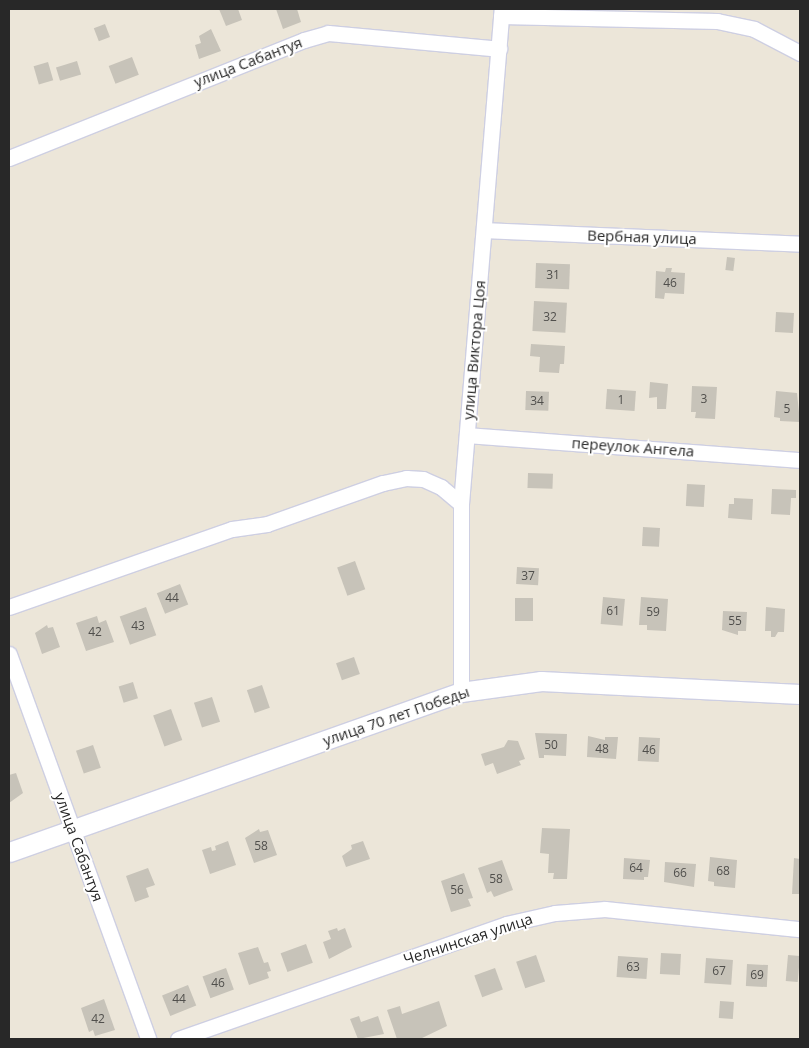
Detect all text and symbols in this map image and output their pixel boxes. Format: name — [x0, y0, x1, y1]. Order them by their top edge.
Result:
street label: улица Сабантуя — [191, 33, 305, 91]
street label: Вербная улица — [587, 226, 697, 248]
house number: 31 — [546, 268, 560, 282]
house number: 46 — [663, 276, 677, 290]
street label: улица Виктора Цоя — [459, 279, 489, 421]
house number: 32 — [543, 310, 557, 324]
house number: 3 — [701, 392, 707, 406]
house number: 1 — [618, 393, 624, 407]
house number: 34 — [530, 394, 544, 408]
house number: 5 — [784, 402, 790, 416]
street label: переулок Ангела — [571, 434, 695, 460]
house number: 37 — [521, 569, 535, 583]
house number: 44 — [165, 591, 179, 605]
house number: 61 — [606, 604, 620, 618]
house number: 59 — [646, 605, 660, 619]
house number: 55 — [728, 614, 742, 628]
house number: 43 — [131, 619, 145, 633]
house number: 42 — [88, 625, 102, 639]
street label: улица 70 лет Победы — [320, 682, 472, 750]
house number: 50 — [544, 738, 558, 752]
house number: 48 — [595, 742, 609, 756]
house number: 46 — [642, 743, 656, 757]
street label: улица Сабантуя — [51, 790, 107, 904]
house number: 58 — [254, 839, 268, 853]
house number: 64 — [629, 861, 643, 875]
house number: 68 — [716, 864, 730, 878]
house number: 66 — [673, 866, 687, 880]
house number: 58 — [489, 872, 503, 886]
house number: 56 — [450, 883, 464, 897]
street label: Челнинская улица — [401, 910, 535, 968]
house number: 63 — [626, 960, 640, 974]
house number: 67 — [712, 964, 726, 978]
house number: 69 — [750, 968, 764, 982]
house number: 46 — [211, 976, 225, 990]
house number: 44 — [172, 992, 186, 1006]
house number: 42 — [91, 1012, 105, 1026]

